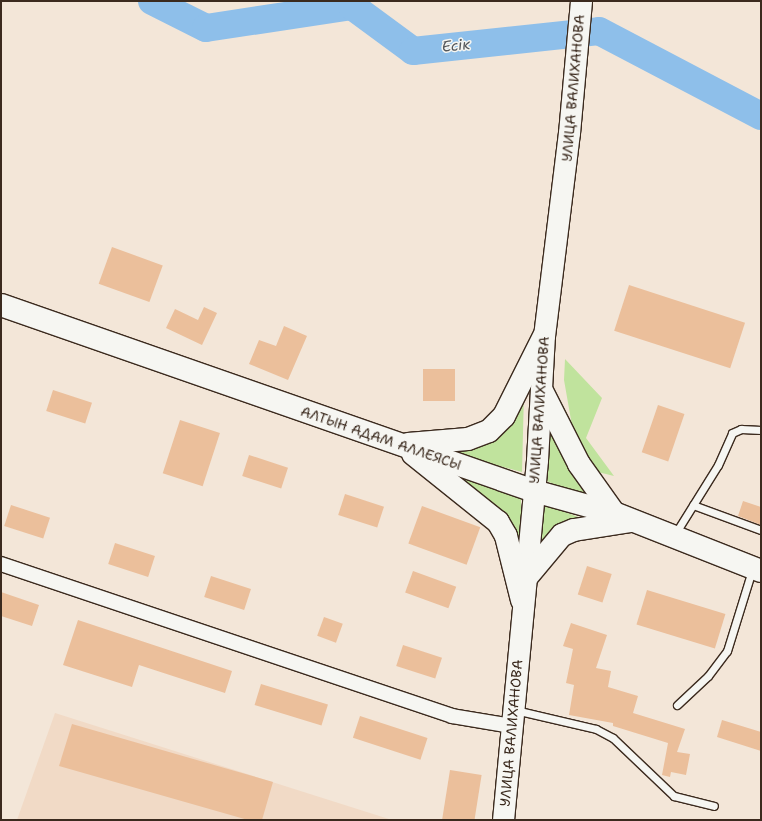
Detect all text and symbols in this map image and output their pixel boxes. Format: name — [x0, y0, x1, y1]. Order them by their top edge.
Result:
street label: УЛИЦА ВАЛИХАНОВА — [558, 14, 588, 162]
water label: Есік — [441, 36, 471, 56]
street label: УЛИЦА ВАЛИХАНОВА — [525, 336, 553, 484]
street label: АЛТЫН АДАМ АЛЛЕЯСЫ — [298, 403, 464, 473]
street label: УЛИЦА ВАЛИХАНОВА — [496, 659, 526, 807]

